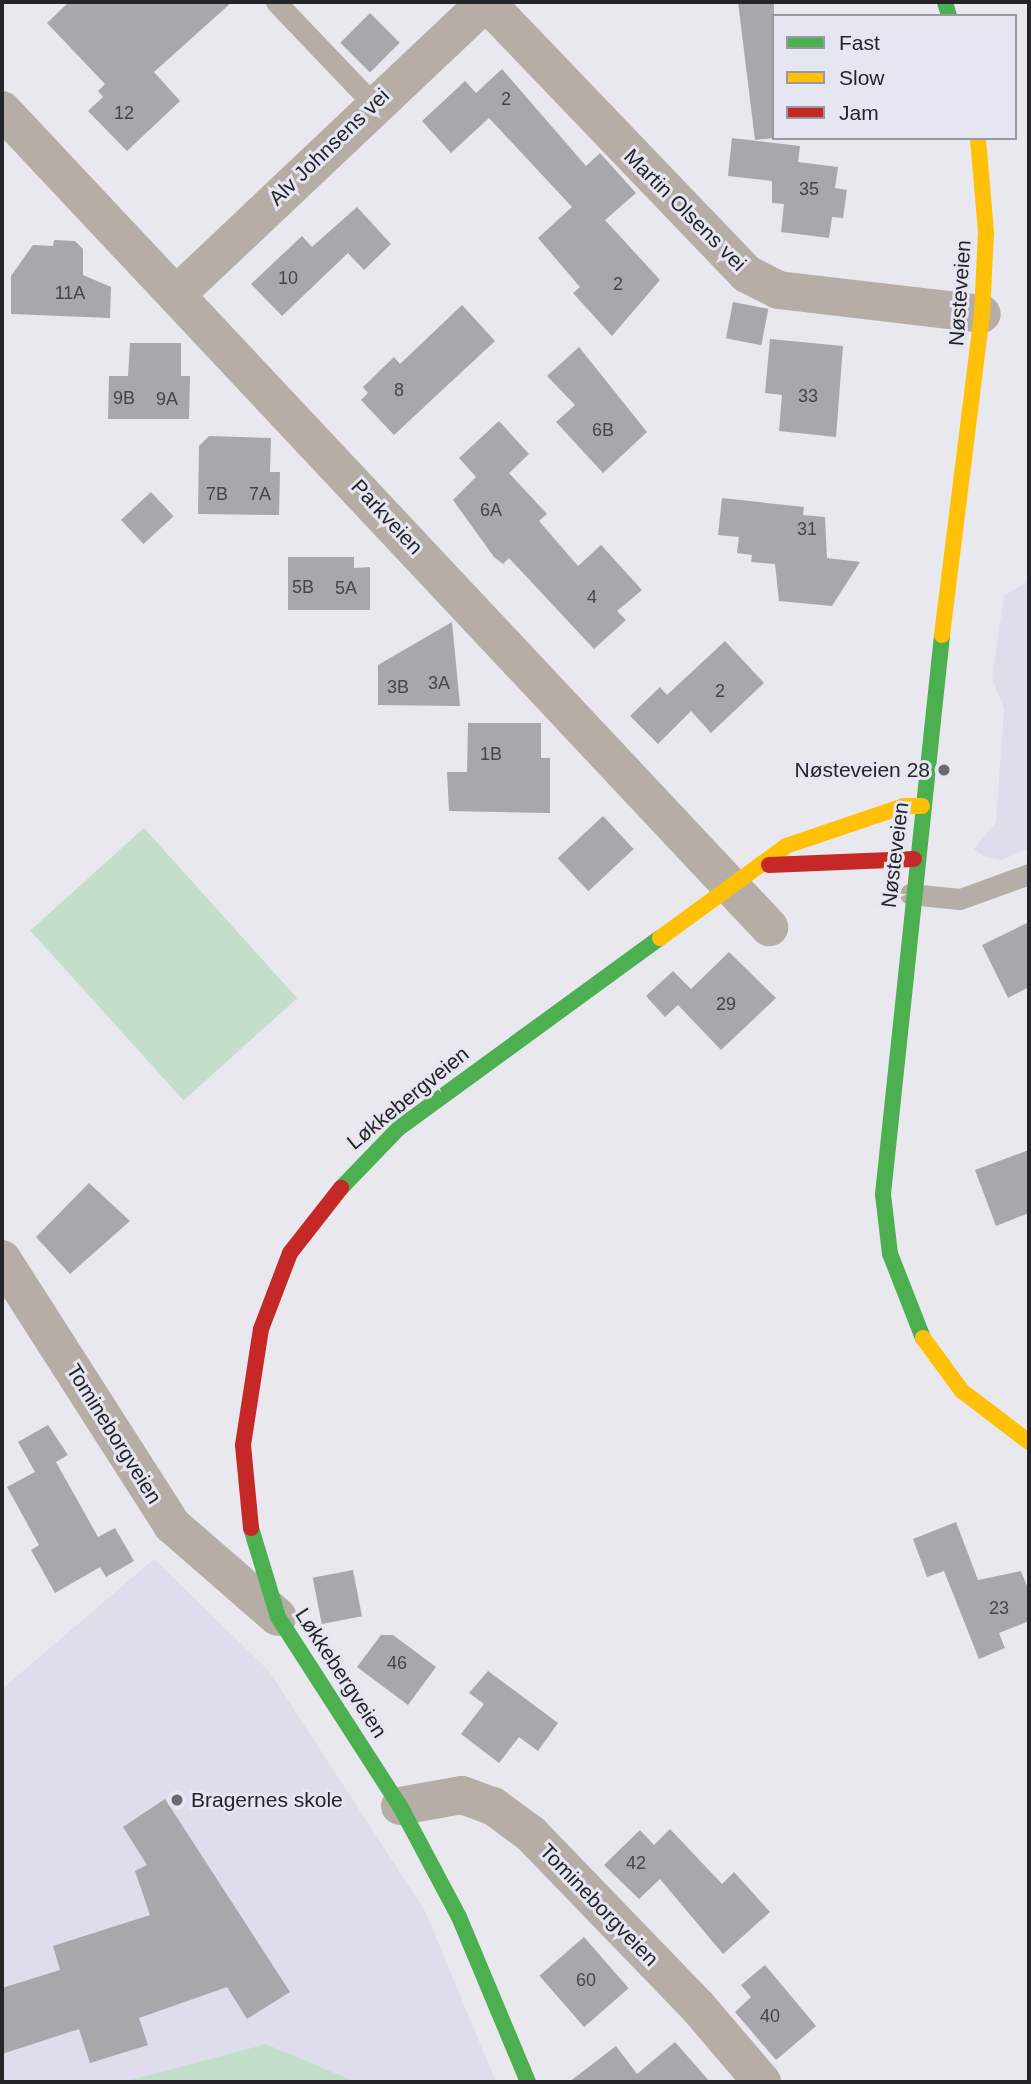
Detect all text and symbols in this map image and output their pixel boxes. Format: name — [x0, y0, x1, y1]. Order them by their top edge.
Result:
legend — [772, 14, 1017, 140]
text: Fast — [839, 31, 880, 54]
text: Slow — [839, 66, 885, 89]
street label: Alv Johnsens vei — [264, 83, 394, 211]
house number: 2 — [501, 88, 511, 110]
text: Jam — [839, 101, 879, 124]
house number: 12 — [114, 102, 134, 124]
street label: Martin Olsens vei — [619, 144, 751, 276]
house number: 35 — [799, 178, 819, 200]
street label: Nøsteveien — [944, 239, 976, 347]
house number: 10 — [278, 267, 298, 289]
house number: 2 — [613, 273, 623, 295]
house number: 11A — [55, 282, 85, 304]
house number: 8 — [394, 379, 404, 401]
house number: 33 — [798, 385, 818, 407]
house number: 9B — [113, 387, 135, 409]
house number: 9A — [156, 388, 178, 410]
house number: 6B — [592, 419, 614, 441]
street label: Parkveien — [346, 474, 428, 560]
house number: 7B — [206, 483, 228, 505]
house number: 7A — [249, 483, 271, 505]
house number: 6A — [480, 499, 502, 521]
house number: 31 — [797, 518, 817, 540]
house number: 5B — [292, 576, 314, 598]
house number: 5A — [335, 577, 357, 599]
house number: 4 — [587, 586, 597, 608]
house number: 3A — [428, 672, 450, 694]
house number: 3B — [387, 676, 409, 698]
house number: 2 — [715, 680, 725, 702]
house number: 1B — [480, 743, 502, 765]
place label: Nøsteveien 28 — [795, 757, 930, 783]
marker: Nøsteveien 28 — [936, 762, 952, 778]
street label: Nøsteveien — [876, 801, 914, 909]
house number: 29 — [716, 993, 736, 1015]
street label: Løkkebergveien — [342, 1041, 474, 1155]
street label: Tomineborgveien — [61, 1360, 167, 1508]
house number: 23 — [989, 1597, 1009, 1619]
street label: Løkkebergveien — [290, 1603, 392, 1743]
house number: 46 — [387, 1652, 407, 1674]
place label: Bragernes skole — [191, 1787, 343, 1813]
marker: Bragernes skole — [169, 1792, 185, 1808]
street label: Tomineborgveien — [534, 1839, 664, 1971]
house number: 42 — [626, 1852, 646, 1874]
house number: 60 — [576, 1969, 596, 1991]
house number: 40 — [760, 2005, 780, 2027]

